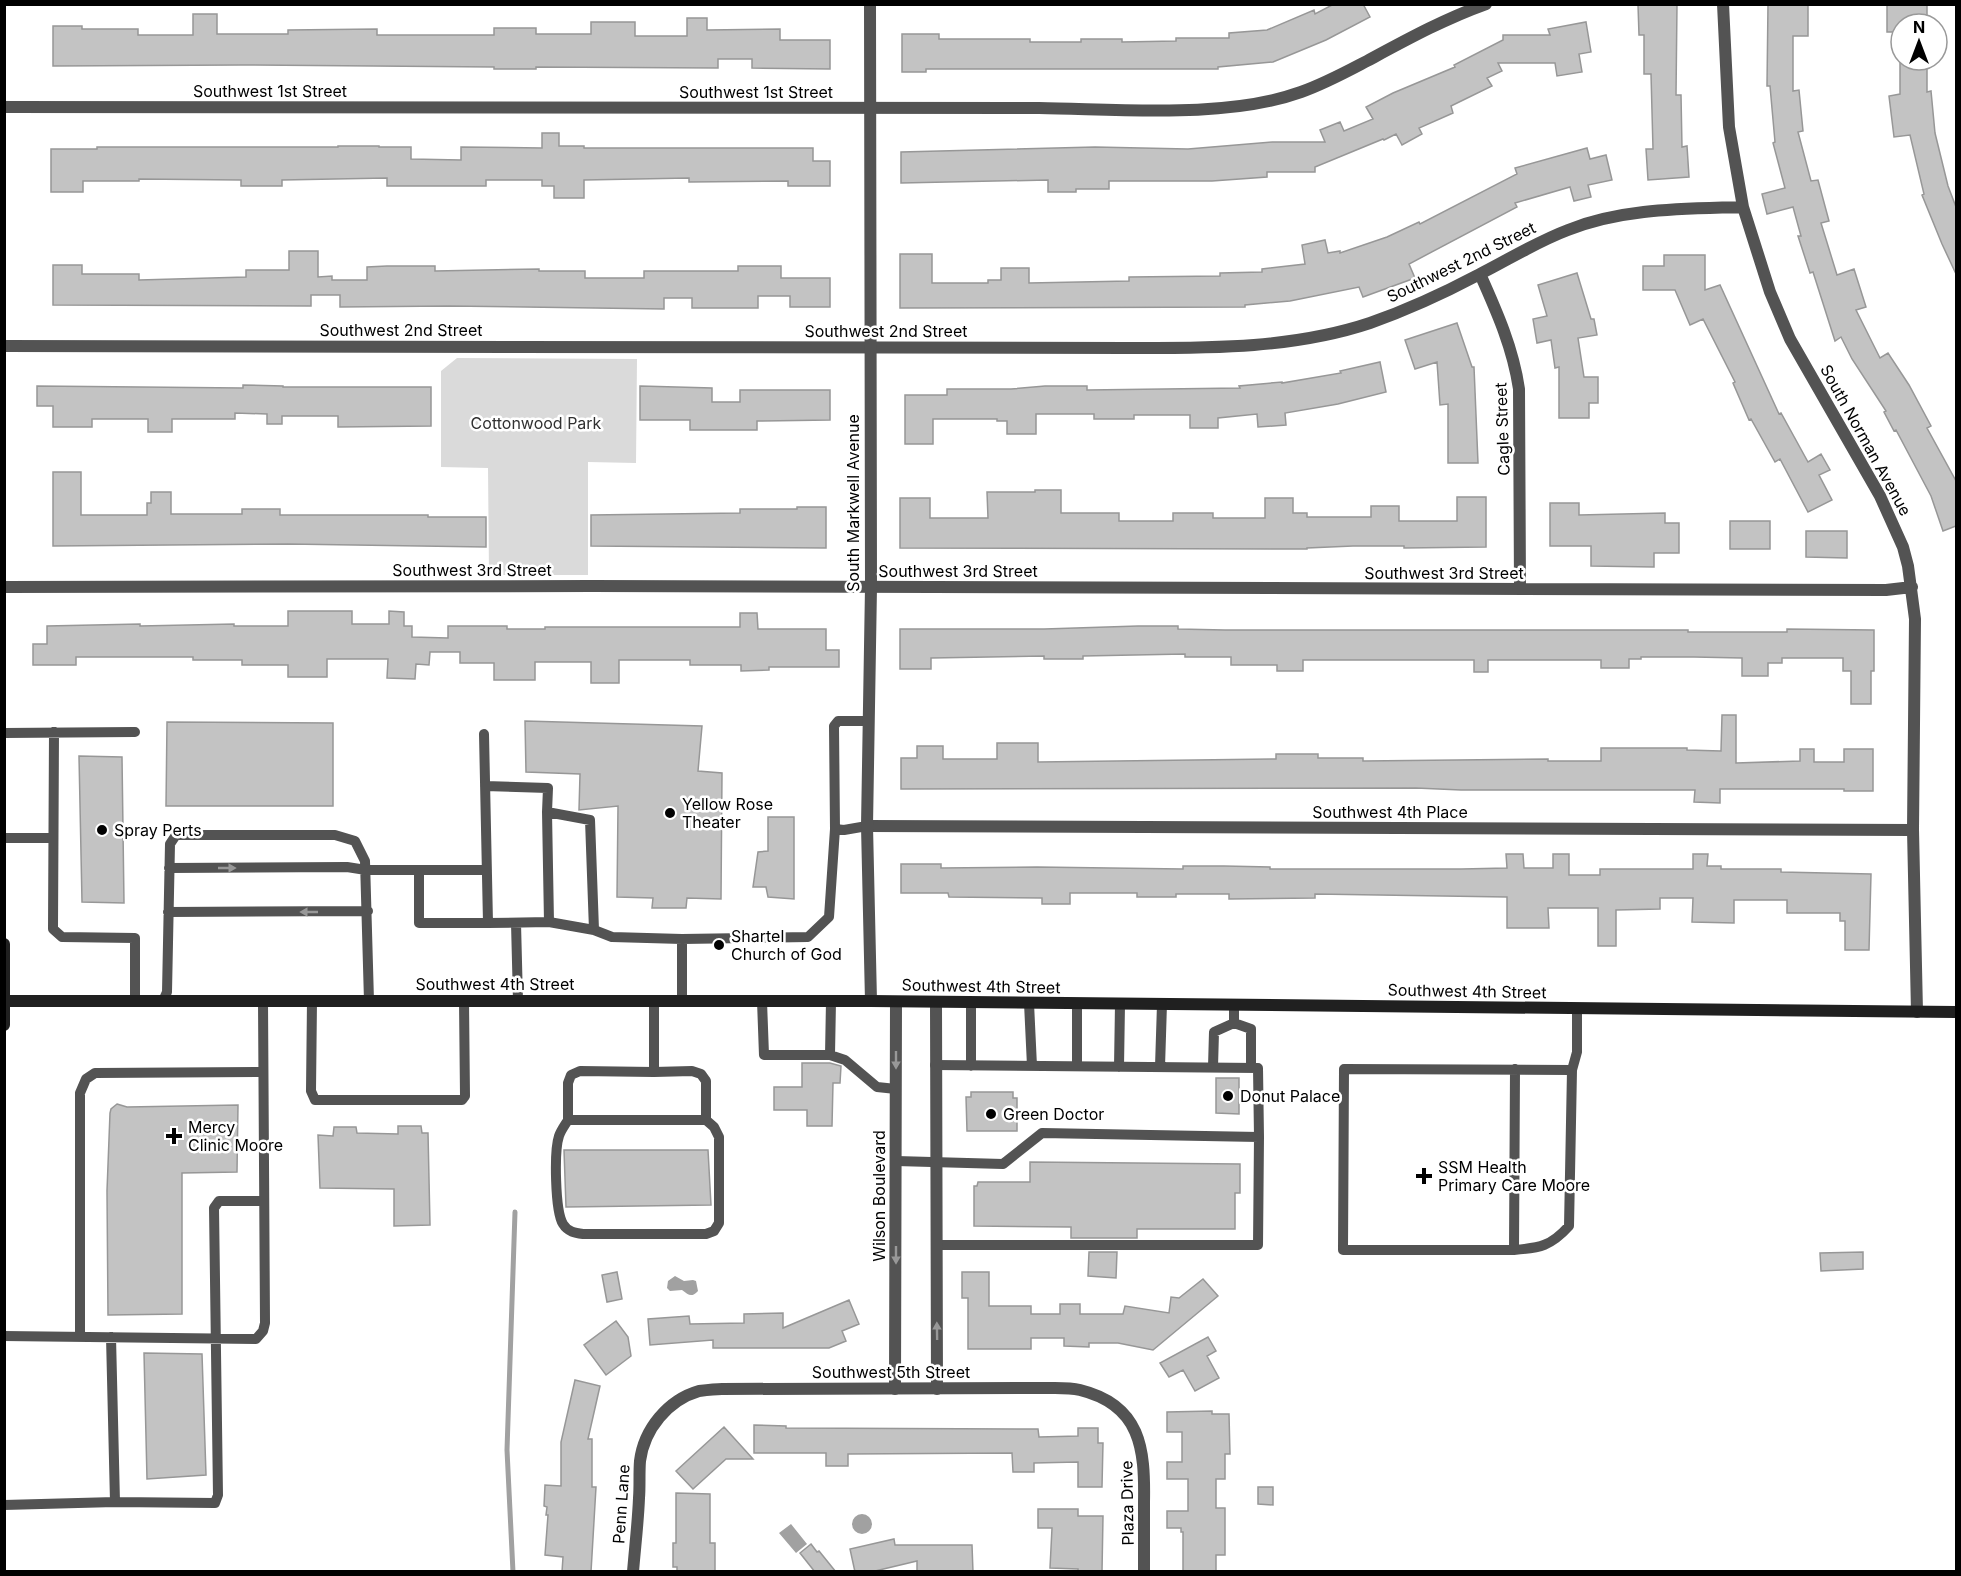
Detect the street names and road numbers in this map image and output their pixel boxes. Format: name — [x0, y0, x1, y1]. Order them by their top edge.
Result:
street label: Southwest 1st Street — [193, 81, 347, 101]
street label: Southwest 1st Street — [679, 82, 833, 102]
street label: Southwest 2nd Street — [1383, 217, 1539, 307]
street label: Southwest 2nd Street — [320, 320, 482, 340]
street label: Southwest 2nd Street — [805, 321, 967, 341]
street label: South Norman Avenue — [1816, 361, 1916, 519]
street label: Cagle Street — [1490, 382, 1514, 476]
street label: South Markwell Avenue — [843, 414, 863, 592]
street label: Southwest 3rd Street — [392, 560, 552, 580]
street label: Southwest 3rd Street — [878, 561, 1038, 581]
street label: Southwest 3rd Street — [1364, 563, 1524, 583]
street label: Southwest 4th Place — [1312, 802, 1468, 822]
street label: Southwest 4th Street — [415, 974, 575, 994]
street label: Southwest 4th Street — [901, 975, 1061, 997]
street label: Southwest 4th Street — [1387, 980, 1547, 1002]
street label: Wilson Boulevard — [869, 1130, 889, 1262]
street label: Southwest 5th Street — [812, 1362, 970, 1382]
street label: Plaza Drive — [1116, 1460, 1138, 1546]
street label: Penn Lane — [608, 1464, 634, 1544]

